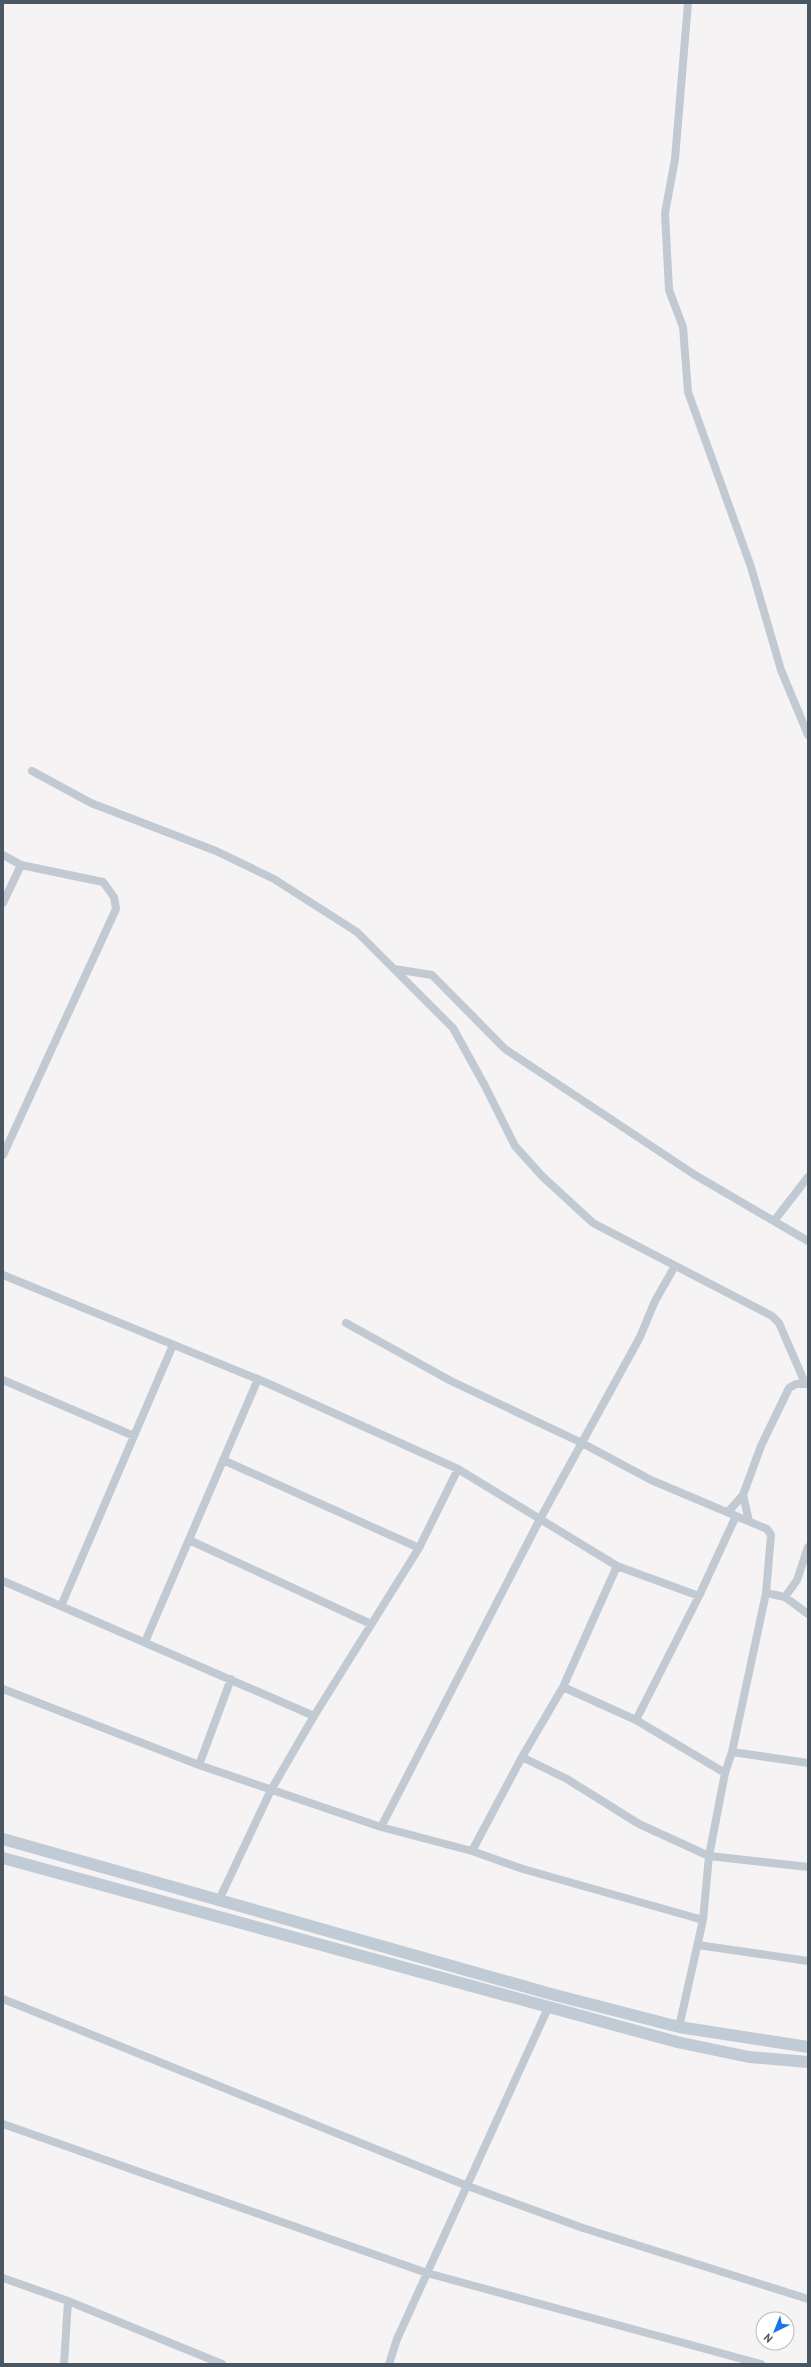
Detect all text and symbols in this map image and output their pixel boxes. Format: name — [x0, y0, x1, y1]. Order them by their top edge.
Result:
north arrow — [755, 2311, 795, 2351]
text: N — [761, 2331, 776, 2346]

